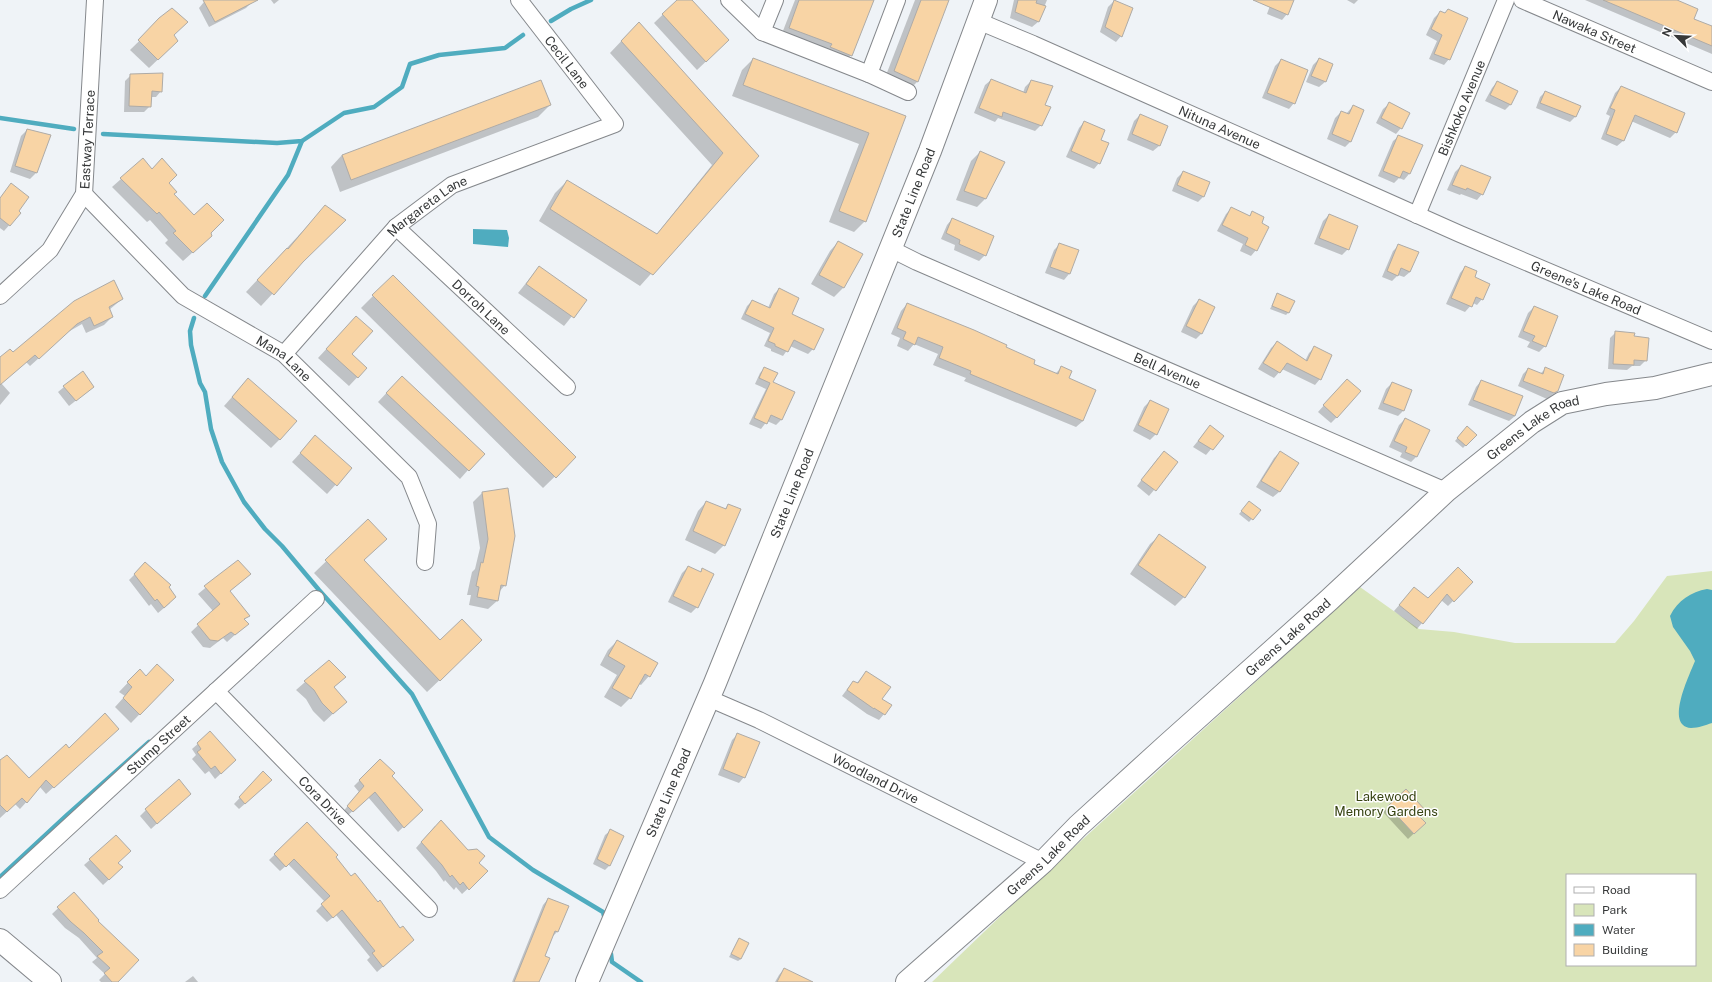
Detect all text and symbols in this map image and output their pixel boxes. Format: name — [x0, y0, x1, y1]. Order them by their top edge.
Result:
street label: Nawaka Street — [1550, 7, 1638, 56]
north arrow — [1656, 16, 1696, 56]
text: N — [1660, 26, 1674, 38]
street label: Cecil Lane — [541, 33, 592, 92]
street label: Bishkoko Avenue — [1435, 58, 1488, 158]
street label: Eastway Terrace — [77, 89, 98, 190]
street label: Nituna Avenue — [1176, 103, 1263, 152]
street label: State Line Road — [889, 146, 938, 240]
street label: Margareta Lane — [384, 173, 469, 240]
street label: Greene's Lake Road — [1529, 258, 1643, 318]
street label: Dorroh Lane — [449, 277, 513, 338]
street label: Mana Lane — [253, 333, 314, 385]
street label: Bell Avenue — [1131, 350, 1203, 392]
street label: Greens Lake Road — [1484, 393, 1581, 463]
street label: State Line Road — [767, 446, 817, 540]
street label: Greens Lake Road — [1242, 595, 1334, 679]
street label: Stump Street — [124, 712, 193, 778]
street label: State Line Road — [643, 746, 694, 840]
street label: Woodland Drive — [830, 751, 921, 807]
street label: Cora Drive — [295, 773, 350, 828]
park label: Lakewood Memory Gardens — [1334, 789, 1438, 819]
street label: Greens Lake Road — [1004, 812, 1093, 898]
legend — [1566, 874, 1696, 966]
text: Road — [1602, 883, 1630, 897]
text: Park — [1602, 903, 1628, 917]
text: Water — [1602, 923, 1636, 937]
text: Building — [1602, 943, 1648, 957]

